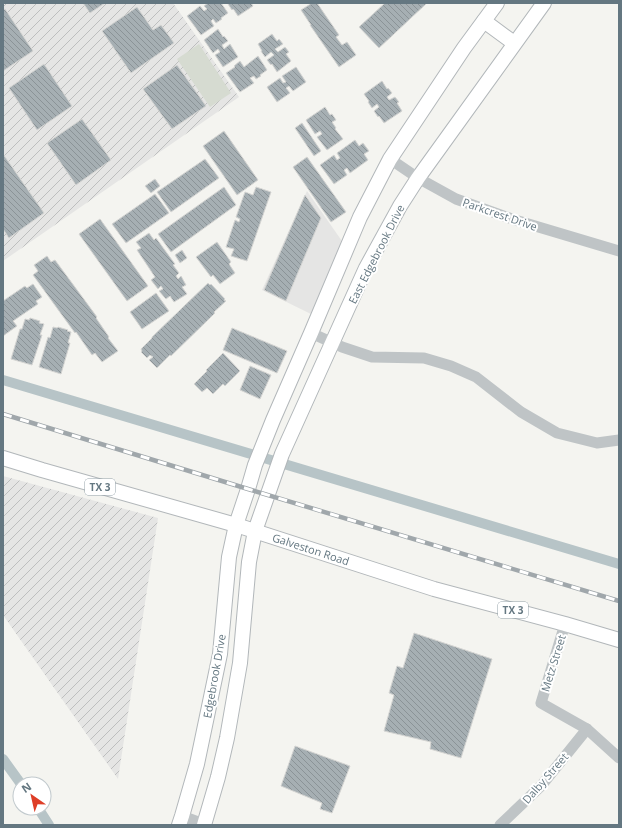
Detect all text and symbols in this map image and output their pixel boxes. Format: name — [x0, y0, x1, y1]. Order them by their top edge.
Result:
street label: Parkcrest Drive — [461, 194, 539, 234]
street label: East Edgebrook Drive — [345, 202, 407, 306]
road number: TX 3 — [85, 479, 115, 495]
street label: Galveston Road — [271, 529, 351, 569]
road number: TX 3 — [498, 602, 528, 618]
street label: Edgebrook Drive — [199, 633, 229, 719]
street label: Metz Street — [537, 633, 569, 693]
street label: Dalby Street — [519, 749, 571, 807]
north arrow — [12, 776, 52, 816]
text: N — [18, 779, 34, 796]

